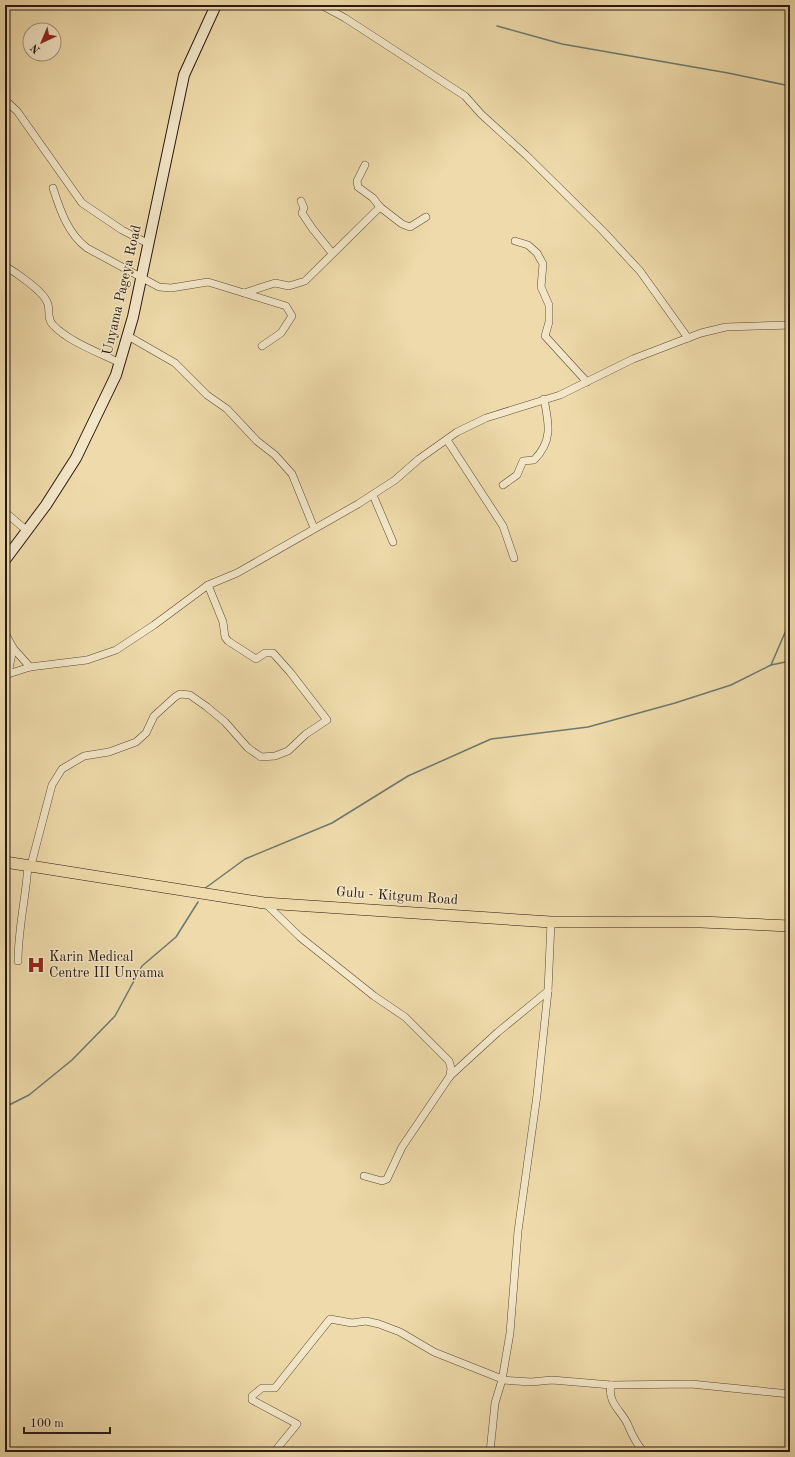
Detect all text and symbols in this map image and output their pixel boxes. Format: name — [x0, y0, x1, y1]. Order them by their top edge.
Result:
north arrow — [22, 22, 62, 62]
text: N — [29, 41, 43, 55]
street label: Unyama Pageya Road — [100, 224, 144, 356]
street label: Gulu - Kitgum Road — [335, 885, 459, 907]
place label: Karin Medical Centre III Unyama — [49, 950, 164, 980]
hospital icon: Karin Medical Centre III Unyama — [26, 955, 46, 975]
scale bar — [24, 1409, 110, 1435]
text: 100 m — [30, 1418, 64, 1430]

